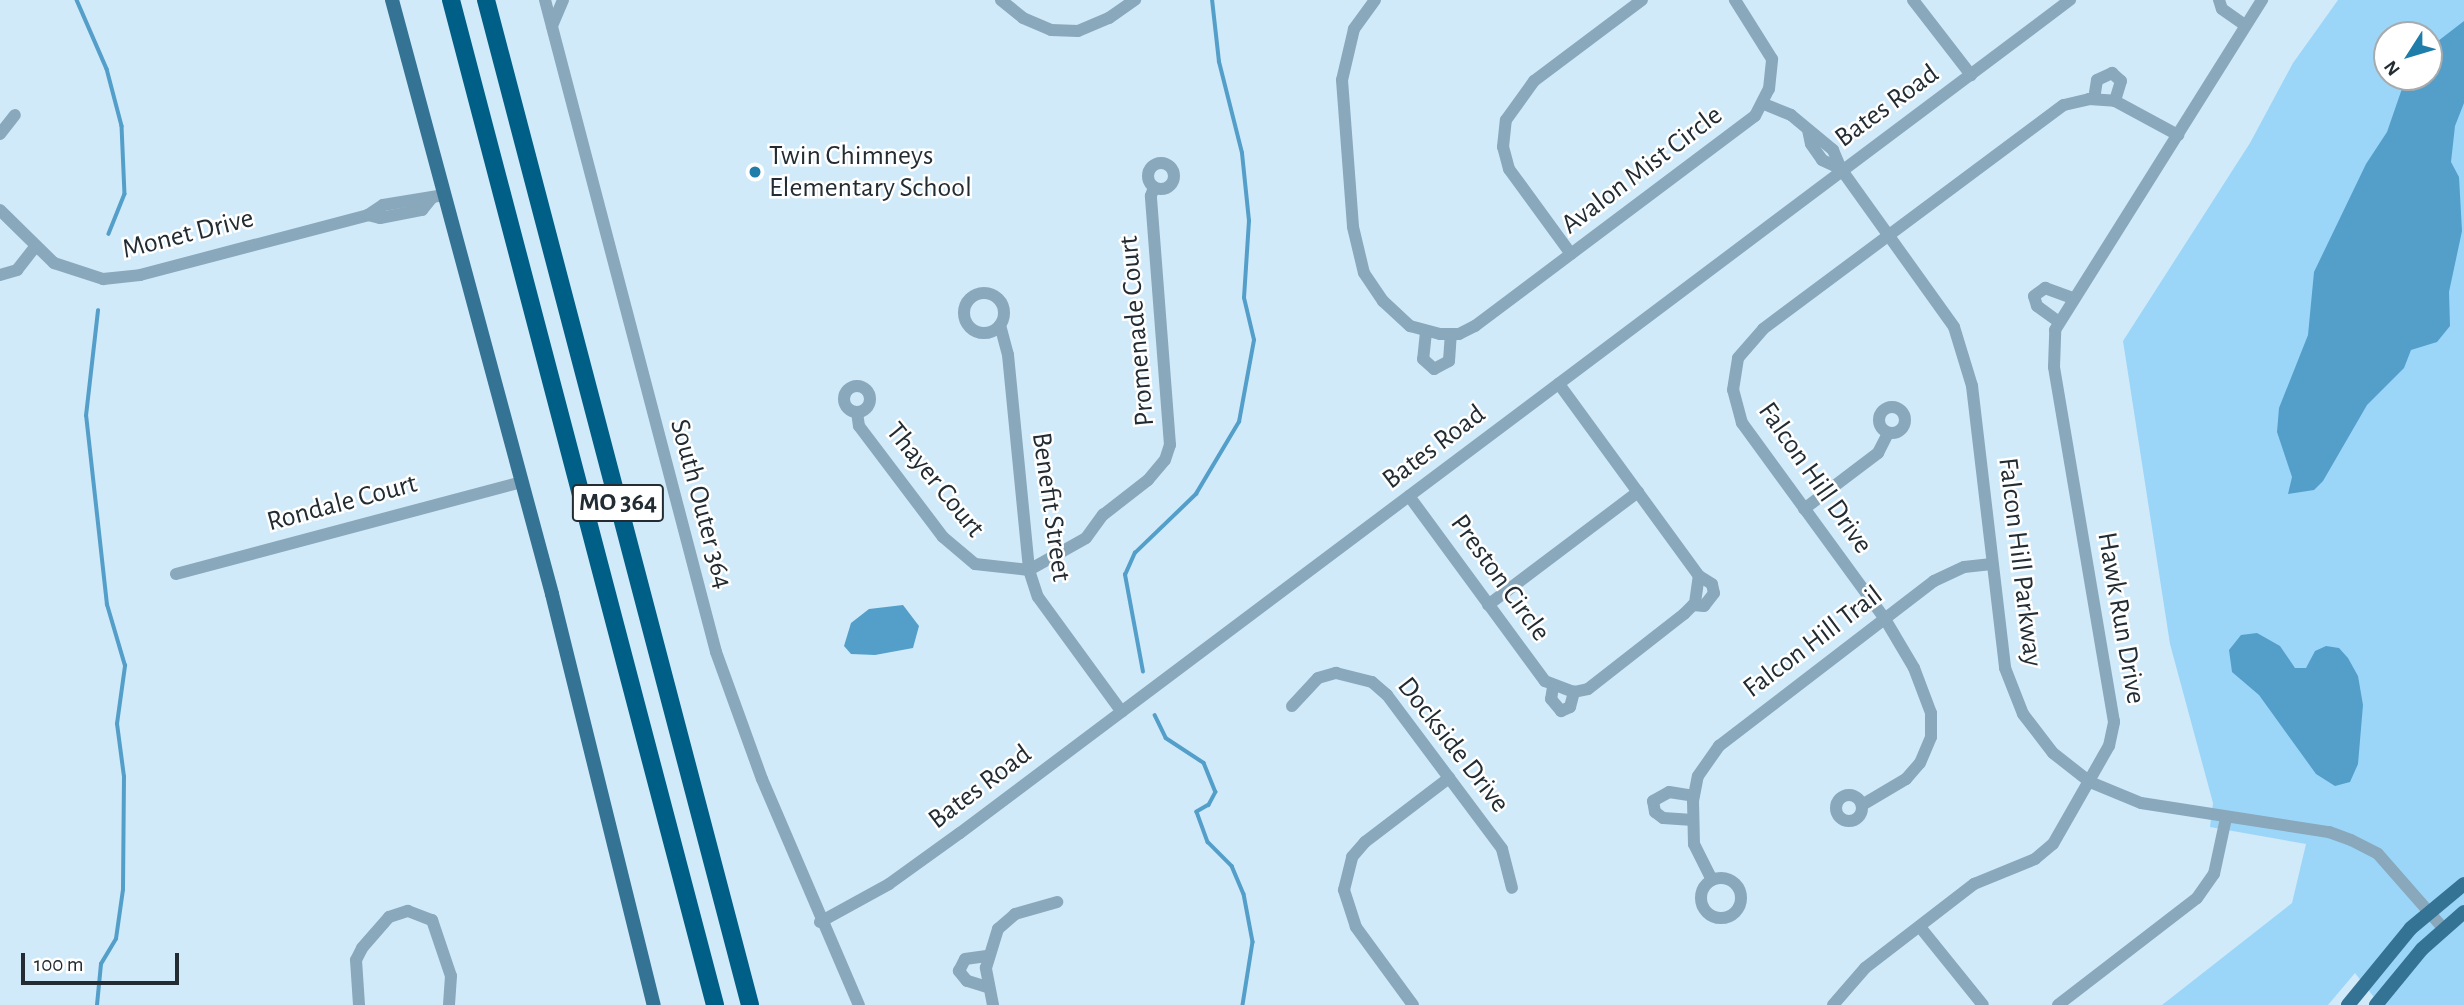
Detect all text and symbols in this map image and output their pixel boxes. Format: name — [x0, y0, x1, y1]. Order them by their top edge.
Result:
north arrow — [2373, 21, 2443, 91]
street label: Bates Road — [1829, 57, 1945, 155]
text: N — [2381, 57, 2404, 79]
street label: Avalon Mist Circle — [1555, 98, 1729, 242]
place label: Twin Chimneys Elementary School — [769, 139, 972, 205]
marker: Twin Chimneys Elementary School — [747, 164, 763, 180]
street label: Monet Drive — [119, 201, 257, 267]
street label: Promenade Court — [1112, 234, 1162, 428]
street label: Falcon Hill Drive — [1750, 396, 1880, 560]
street label: Bates Road — [1376, 397, 1492, 497]
street label: South Outer 364 — [662, 416, 740, 592]
street label: Thayer Court — [878, 416, 992, 544]
street label: Benefit Street — [1024, 430, 1078, 584]
street label: Falcon Hill Parkway — [1991, 456, 2049, 668]
street label: Rondale Court — [263, 467, 421, 539]
road number: MO 364 — [571, 481, 665, 526]
street label: Preston Circle — [1443, 508, 1557, 648]
street label: Hawk Run Drive — [2089, 530, 2153, 706]
street label: Falcon Hill Trail — [1737, 579, 1889, 705]
street label: Dockside Drive — [1390, 671, 1516, 819]
street label: Bates Road — [922, 737, 1038, 837]
scale bar — [24, 939, 182, 983]
text: 100 m — [34, 954, 84, 975]

